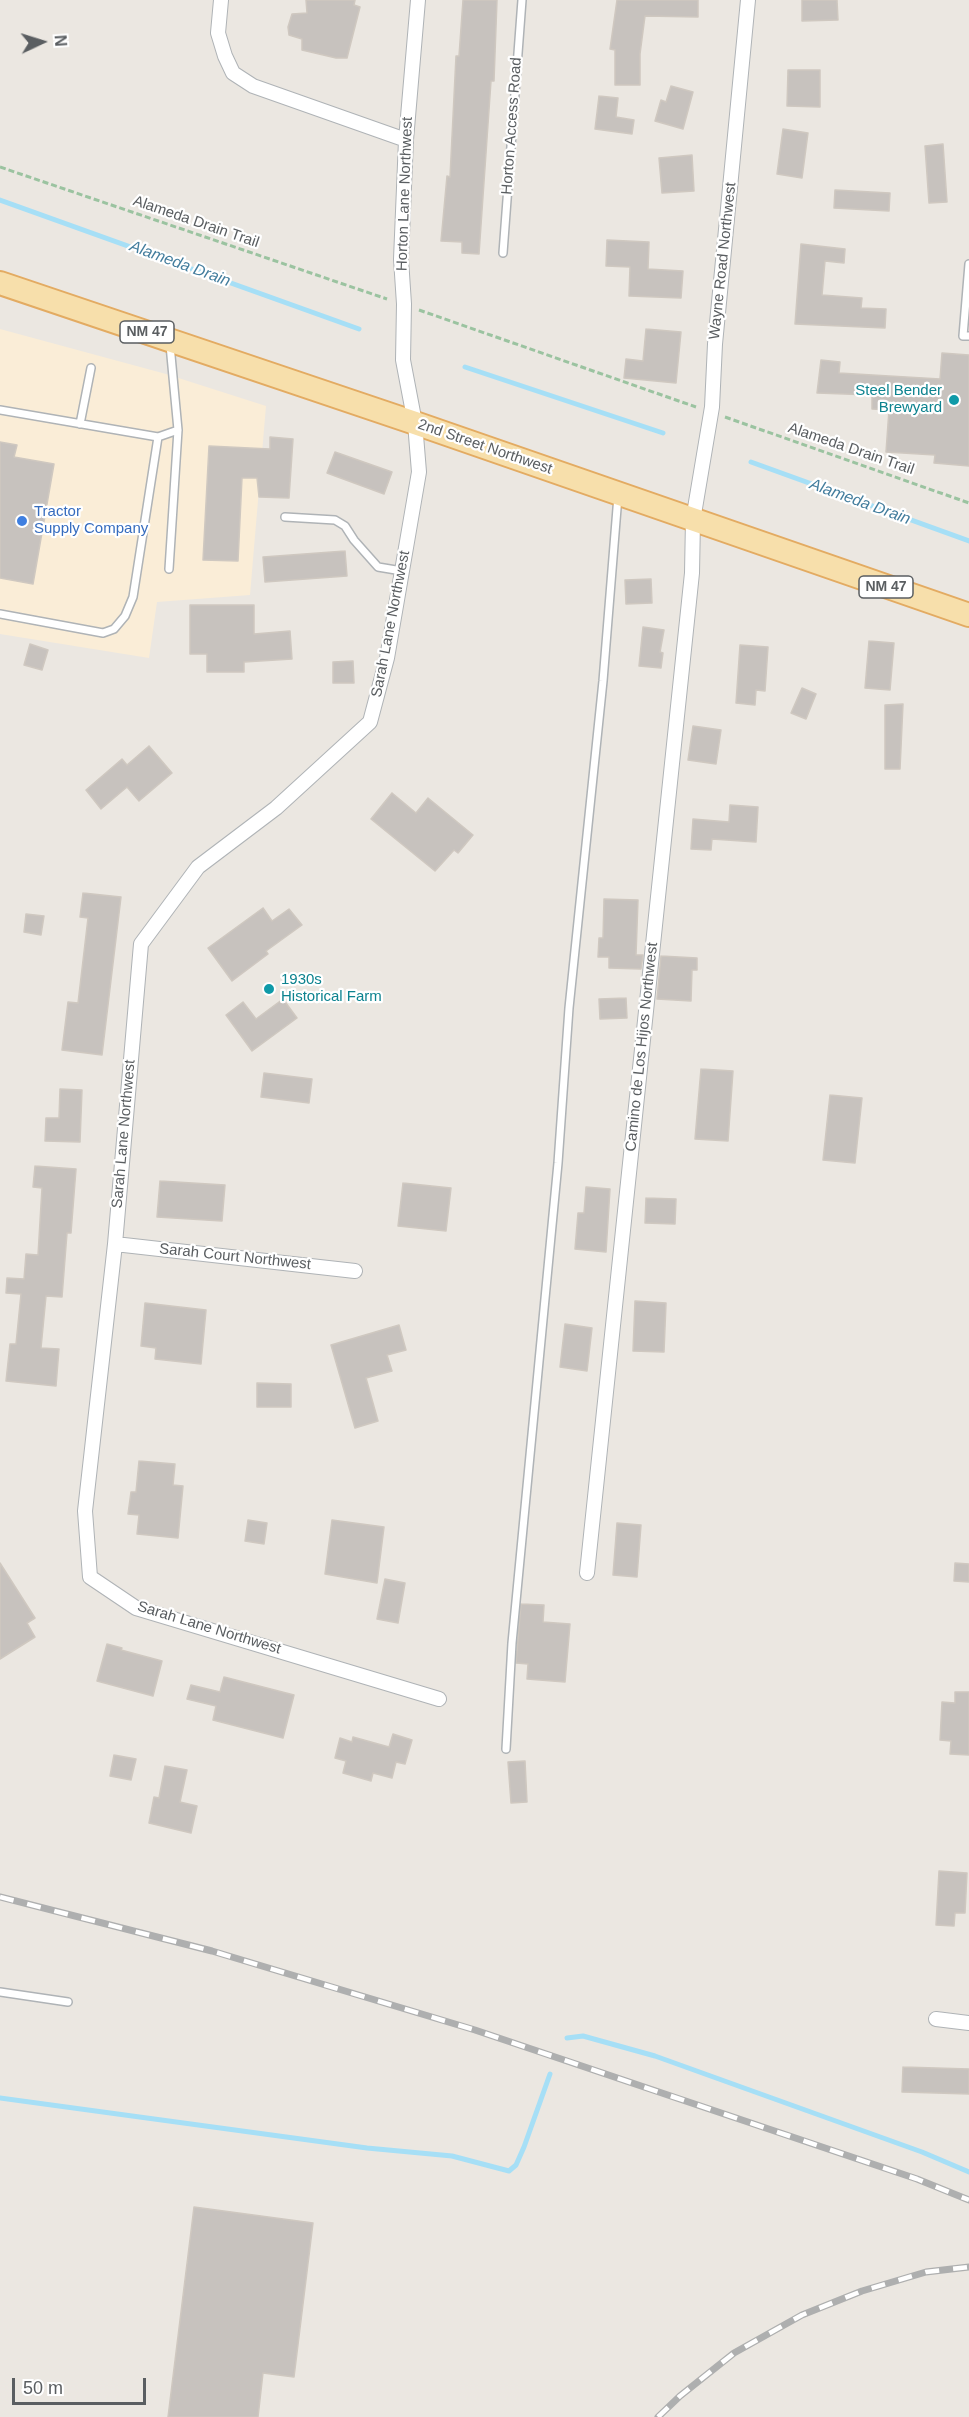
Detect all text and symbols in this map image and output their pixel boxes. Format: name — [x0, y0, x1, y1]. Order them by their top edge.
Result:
north arrow — [12, 12, 72, 72]
text: N — [52, 34, 69, 47]
street label: Horton Access Road — [498, 57, 526, 195]
street label: Horton Lane Northwest — [393, 117, 417, 271]
street label: Wayne Road Northwest — [706, 182, 740, 340]
street label: Alameda Drain Trail — [131, 192, 261, 252]
water label: Alameda Drain — [127, 237, 233, 291]
road number: NM 47 — [120, 321, 174, 343]
place label: Steel Bender Brewyard — [855, 382, 942, 417]
marker: Steel Bender Brewyard — [947, 393, 961, 407]
street label: 2nd Street Northwest — [415, 416, 555, 478]
street label: Alameda Drain Trail — [786, 419, 916, 479]
water label: Alameda Drain — [807, 475, 913, 529]
place label: Tractor Supply Company — [34, 503, 148, 538]
marker: Tractor Supply Company — [15, 514, 29, 528]
street label: Sarah Lane Northwest — [368, 549, 414, 699]
road number: NM 47 — [859, 576, 913, 598]
street label: Camino de Los Hijos Northwest — [622, 942, 662, 1152]
place label: 1930s Historical Farm — [281, 971, 382, 1006]
marker: 1930s Historical Farm — [262, 982, 276, 996]
street label: Sarah Lane Northwest — [109, 1059, 139, 1209]
street label: Sarah Court Northwest — [158, 1240, 312, 1274]
street label: Sarah Lane Northwest — [135, 1598, 283, 1658]
scale bar — [15, 2366, 148, 2404]
text: 50 m — [23, 2378, 63, 2398]

